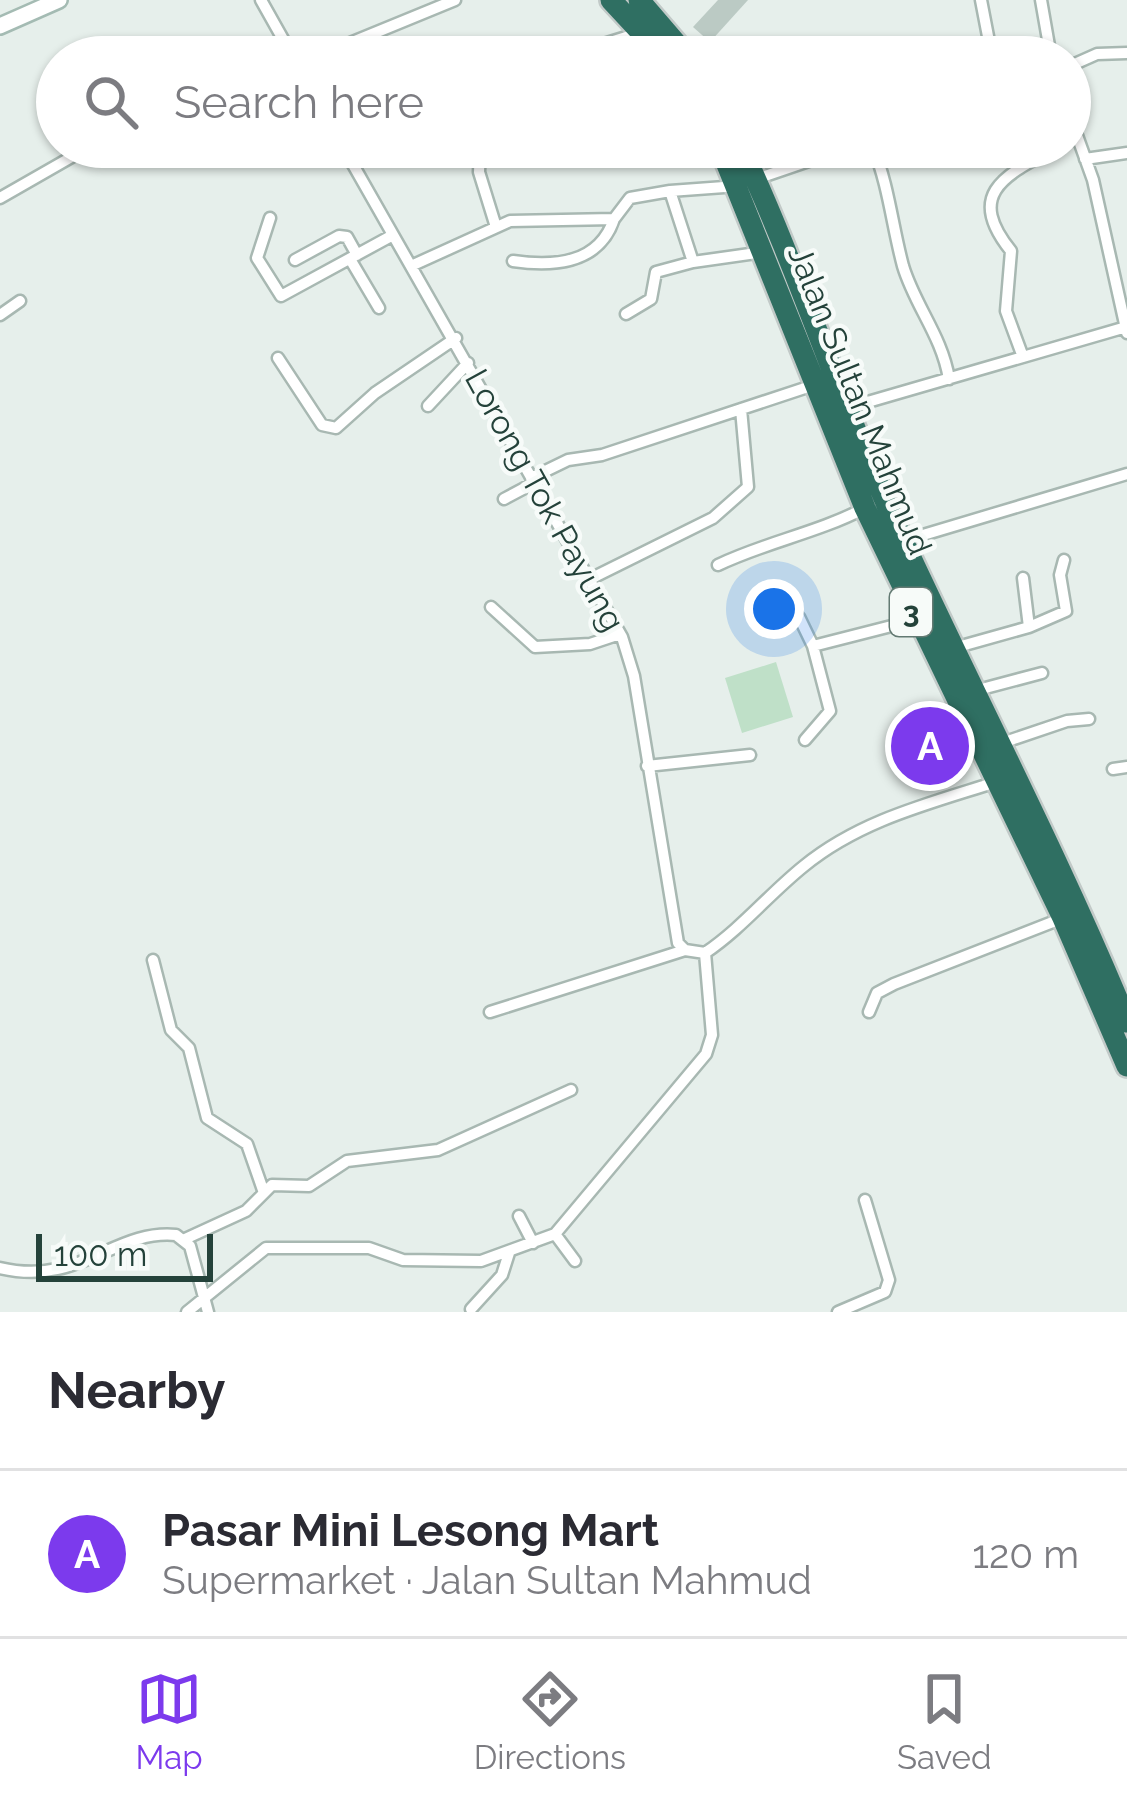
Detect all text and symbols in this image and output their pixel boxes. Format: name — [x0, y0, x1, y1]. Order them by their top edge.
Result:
search box — [36, 36, 1091, 168]
icon: search — [78, 69, 144, 135]
text: Search here — [174, 76, 424, 129]
street label: Jalan Sultan Mahmud — [780, 240, 940, 560]
street label: Lorong Tok Payung — [457, 362, 633, 638]
your location — [744, 579, 804, 639]
road number: 3 — [890, 588, 932, 636]
pin: A — [891, 701, 969, 791]
scale bar — [36, 1228, 213, 1281]
text: 100 m — [54, 1235, 147, 1274]
text: Nearby — [48, 1360, 225, 1420]
text: Pasar Mini Lesong Mart — [162, 1504, 659, 1557]
text: A — [74, 1531, 100, 1577]
text: 120 m — [972, 1531, 1079, 1577]
text: Supermarket · Jalan Sultan Mahmud — [162, 1557, 812, 1603]
tab: Map — [136, 1666, 203, 1777]
tab: Directions — [474, 1666, 626, 1777]
tab: Saved — [897, 1666, 991, 1777]

